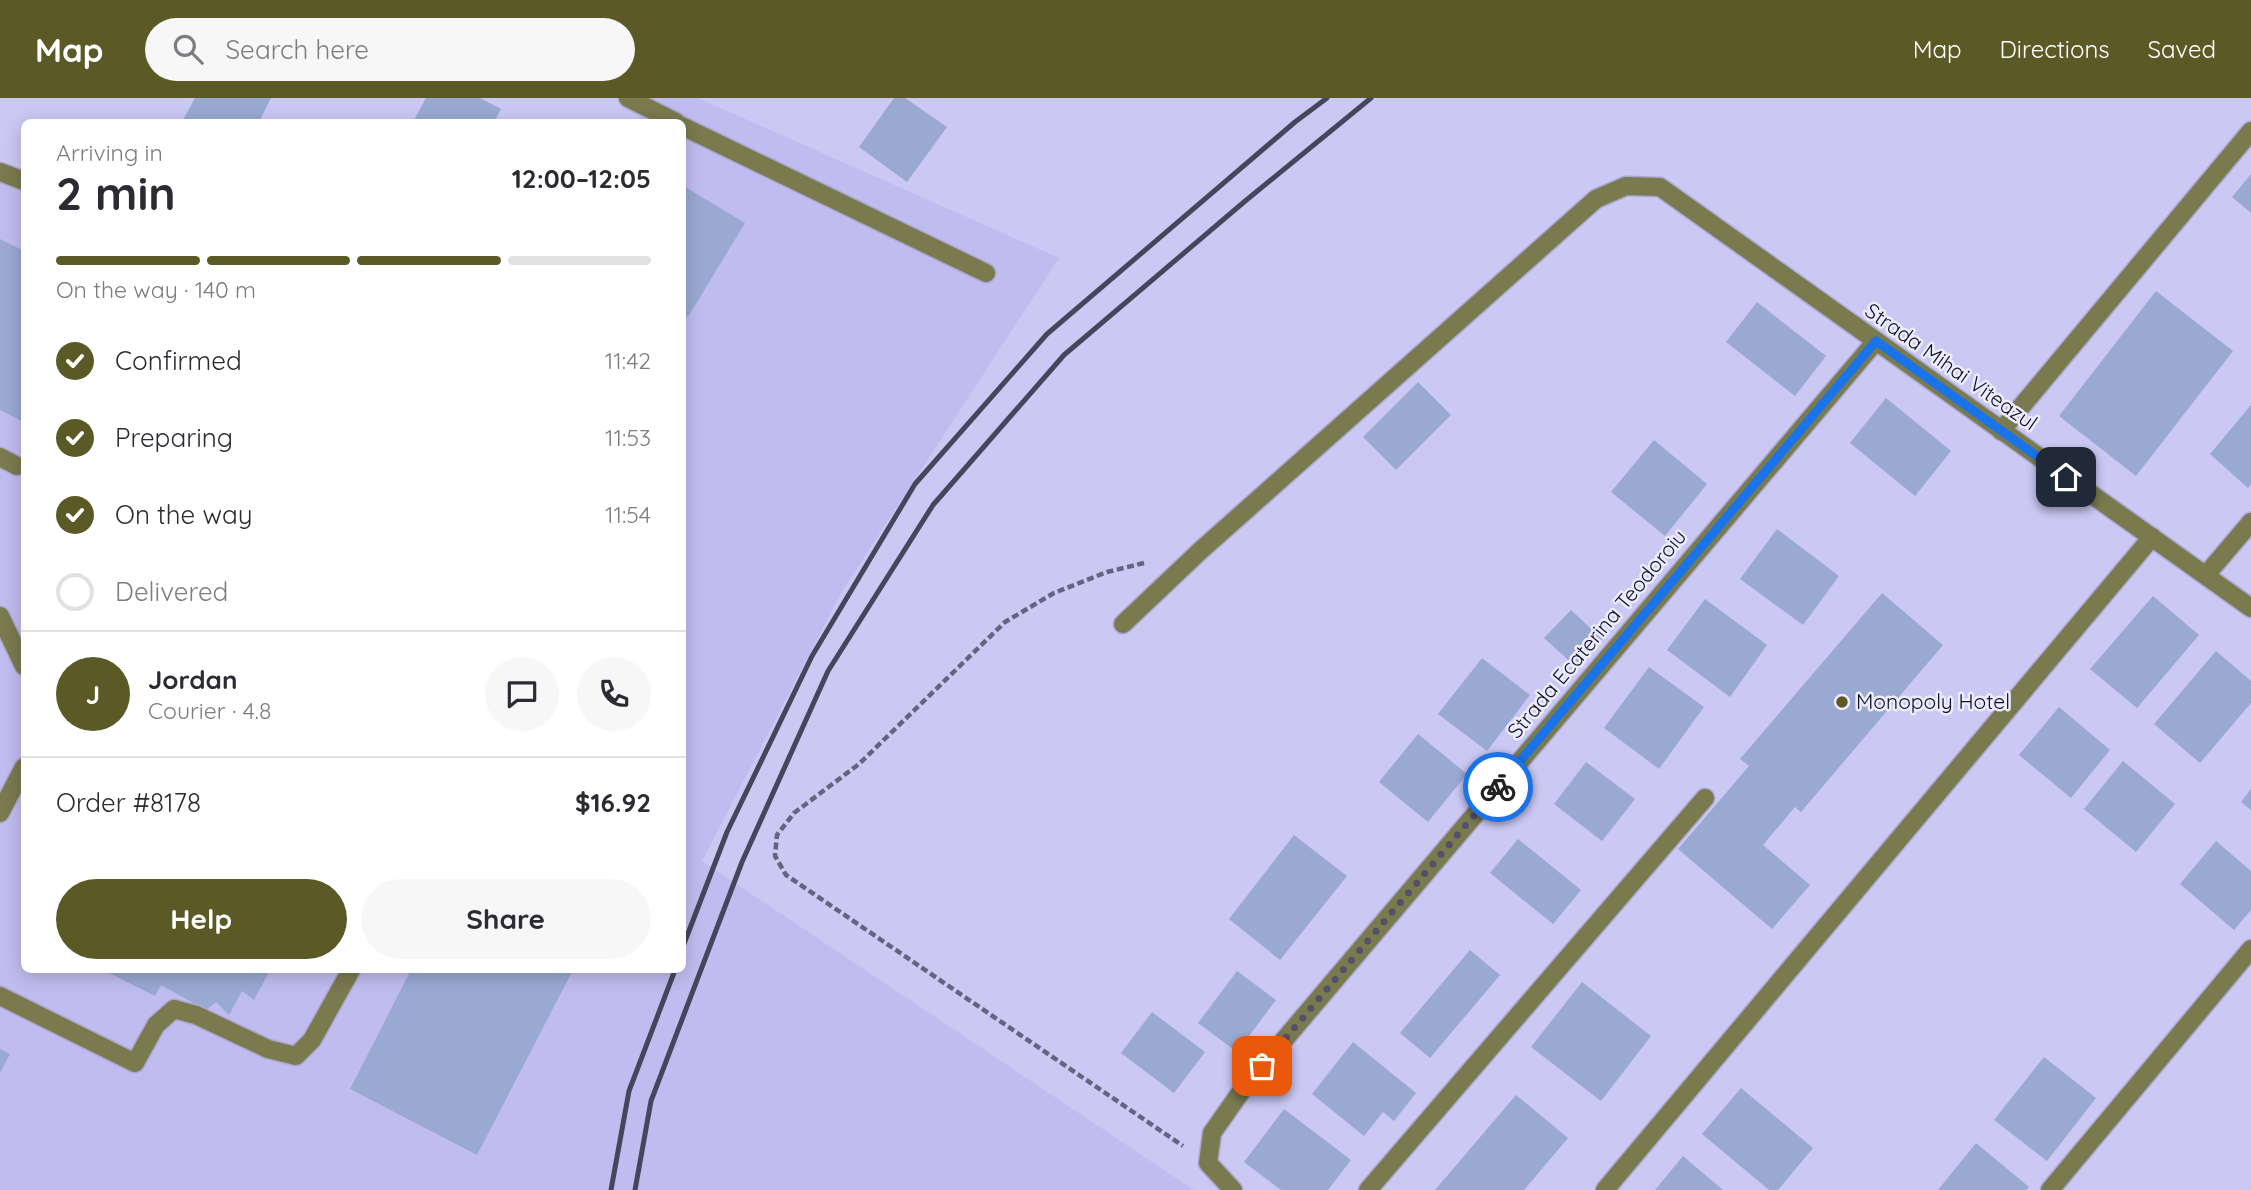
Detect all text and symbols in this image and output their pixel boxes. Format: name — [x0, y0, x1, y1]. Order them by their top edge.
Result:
search box — [145, 18, 635, 81]
text: Map — [35, 29, 103, 70]
icon: search — [169, 30, 207, 68]
text: Search here — [225, 33, 369, 66]
text: Map — [1913, 34, 1962, 64]
text: Directions — [2000, 34, 2110, 64]
text: Saved — [2148, 34, 2216, 64]
text: Arriving in — [56, 138, 163, 167]
text: 12:00–12:05 — [512, 162, 651, 195]
text: 2 min — [56, 164, 176, 222]
text: On the way · 140 m — [56, 275, 256, 304]
street label: Strada Mihai Viteazul — [1860, 297, 2043, 435]
icon: check — [56, 342, 94, 380]
text: Confirmed — [115, 344, 242, 377]
text: 11:42 — [605, 346, 651, 375]
icon: check — [56, 419, 94, 457]
text: Preparing — [115, 421, 233, 454]
text: 11:53 — [605, 423, 651, 452]
pin — [2036, 447, 2096, 507]
icon: home — [2047, 458, 2085, 496]
icon: check — [56, 496, 94, 534]
text: On the way — [115, 498, 253, 531]
text: 11:54 — [605, 500, 651, 529]
street label: Strada Ecaterina Teodoroiu — [1501, 523, 1691, 743]
text: Delivered — [115, 575, 228, 608]
button: chat — [485, 657, 559, 731]
button: phone — [577, 657, 651, 731]
text: Jordan — [148, 663, 237, 696]
text: J — [86, 678, 100, 711]
place label: Monopoly Hotel — [1856, 688, 2010, 714]
marker: Monopoly Hotel — [1834, 694, 1850, 710]
text: Courier · 4.8 — [148, 696, 271, 725]
courier — [1463, 752, 1533, 822]
icon: bike — [1479, 768, 1517, 806]
text: Order #8178 — [56, 786, 201, 819]
text: $16.92 — [575, 786, 651, 819]
button: Help — [56, 879, 347, 959]
button: Share — [361, 879, 651, 959]
pin — [1232, 1036, 1292, 1096]
icon: bag — [1243, 1047, 1281, 1085]

